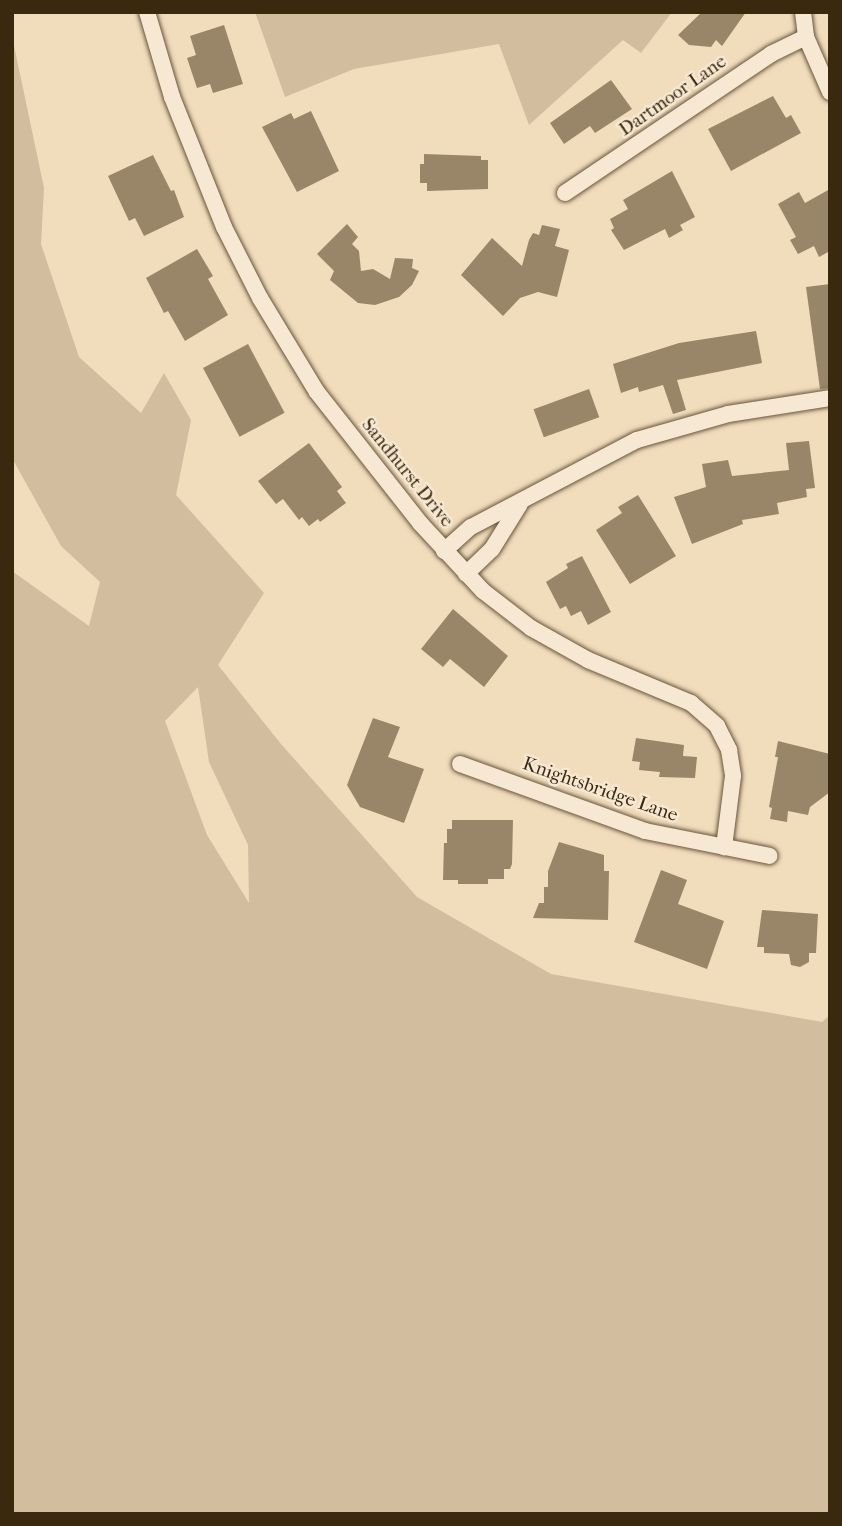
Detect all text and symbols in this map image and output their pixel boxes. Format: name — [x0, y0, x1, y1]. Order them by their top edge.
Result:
street label: Dartmoor Lane — [615, 51, 731, 141]
street label: Sandhurst Drive — [356, 414, 458, 532]
street label: Knightsbridge Lane — [519, 753, 681, 827]

